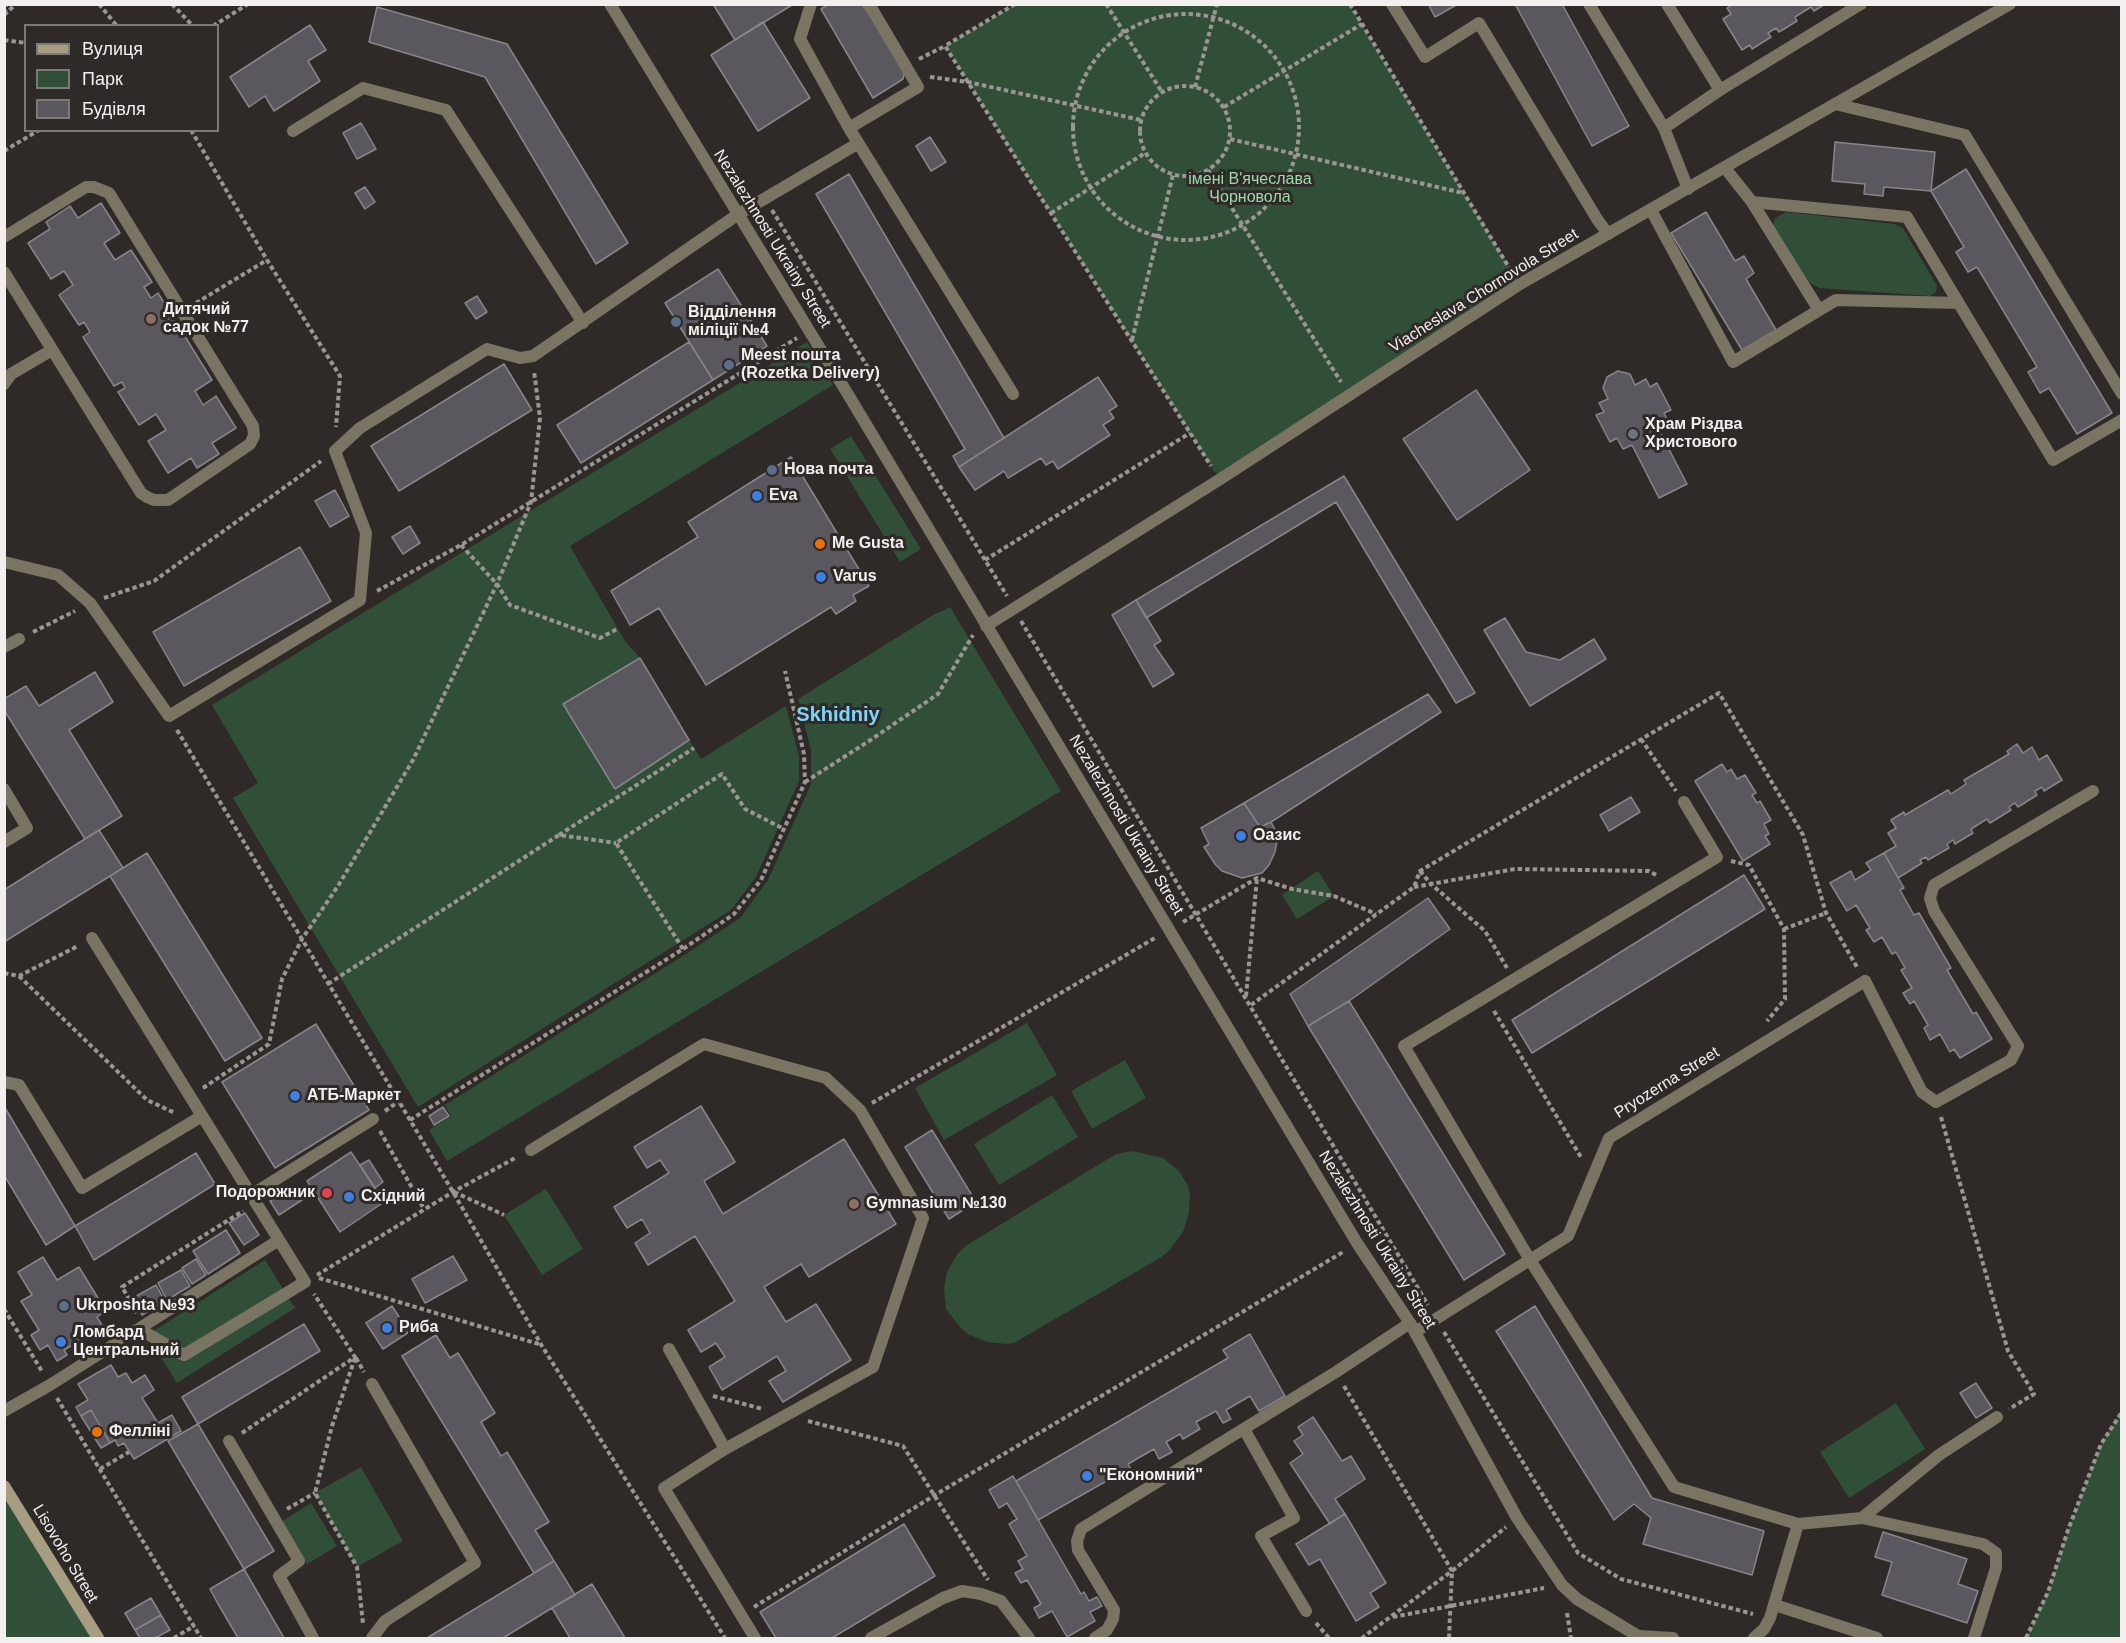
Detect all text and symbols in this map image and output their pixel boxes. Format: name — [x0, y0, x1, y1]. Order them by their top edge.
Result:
legend — [24, 24, 219, 132]
text: Вулиця — [82, 39, 143, 59]
text: Парк — [82, 69, 123, 89]
text: Будівля — [82, 99, 146, 119]
street label: Nezalezhnosti Ukrainy Street — [709, 146, 835, 332]
park label: імені В'ячеслава Чорновола — [1188, 170, 1312, 208]
street label: Viacheslava Chornovola Street — [1386, 225, 1582, 357]
place label: Дитячий садок №77 — [163, 300, 249, 338]
place label: Відділення міліції №4 — [688, 303, 776, 341]
marker: Дитячий садок №77 — [144, 312, 158, 326]
marker: Відділення міліції №4 — [669, 315, 683, 329]
place label: Meest пошта (Rozetka Delivery) — [741, 346, 880, 384]
marker: Meest пошта (Rozetka Delivery) — [722, 358, 736, 372]
place label: Храм Різдва Христового — [1645, 415, 1742, 453]
marker: Храм Різдва Христового — [1626, 427, 1640, 441]
place label: Нова почта — [784, 460, 873, 480]
marker: Нова почта — [765, 463, 779, 477]
place label: Eva — [769, 486, 797, 506]
marker: Eva — [750, 489, 764, 503]
place label: Me Gusta — [832, 534, 904, 554]
marker: Me Gusta — [813, 537, 827, 551]
place label: Varus — [833, 567, 877, 587]
marker: Varus — [814, 570, 828, 584]
district label: Skhidniy — [796, 703, 880, 727]
street label: Nezalezhnosti Ukrainy Street — [1065, 732, 1187, 918]
place label: Оазис — [1253, 826, 1301, 846]
marker: Оазис — [1234, 829, 1248, 843]
street label: Pryozerna Street — [1611, 1043, 1723, 1123]
place label: АТБ-Маркет — [307, 1086, 401, 1106]
marker: АТБ-Маркет — [288, 1089, 302, 1103]
street label: Nezalezhnosti Ukrainy Street — [1314, 1147, 1440, 1333]
place label: Подорожник — [216, 1183, 315, 1203]
marker: Подорожник — [320, 1186, 334, 1200]
place label: Східний — [361, 1187, 425, 1207]
marker: Східний — [342, 1190, 356, 1204]
place label: Gymnasium №130 — [866, 1194, 1007, 1214]
marker: Gymnasium №130 — [847, 1197, 861, 1211]
place label: Ukrposhta №93 — [76, 1296, 195, 1316]
marker: Ukrposhta №93 — [57, 1299, 71, 1313]
place label: Риба — [399, 1318, 438, 1338]
marker: Риба — [380, 1321, 394, 1335]
place label: Ломбард Центральний — [73, 1323, 179, 1361]
marker: Ломбард Центральний — [54, 1335, 68, 1349]
place label: Фелліні — [109, 1422, 170, 1442]
marker: Фелліні — [90, 1425, 104, 1439]
place label: "Економний" — [1099, 1466, 1203, 1486]
marker: "Економний" — [1080, 1469, 1094, 1483]
street label: Lisovoho Street — [28, 1501, 102, 1607]

